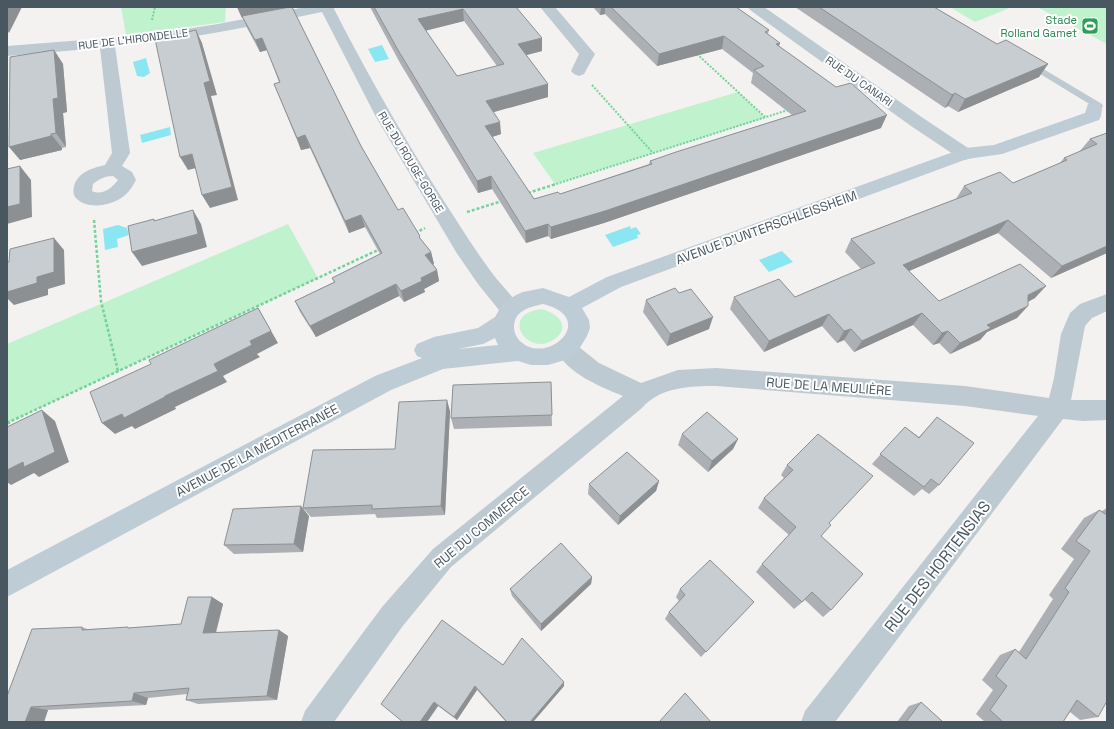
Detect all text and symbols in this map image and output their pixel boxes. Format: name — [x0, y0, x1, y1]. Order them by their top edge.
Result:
place label: Stade Rolland Gamet — [1000, 13, 1077, 40]
sports icon: Stade Rolland Gamet — [1080, 16, 1100, 36]
street label: RUE DE L'HIRONDELLE — [77, 25, 189, 53]
street label: RUE DU CANARI — [823, 53, 895, 109]
street label: RUE DU ROUGE-GORGE — [375, 109, 447, 215]
street label: AVENUE D'UNTERSCHLEISSHEIM — [673, 187, 859, 268]
street label: RUE DE LA MEULIÈRE — [766, 374, 892, 399]
street label: AVENUE DE LA MÉDITERRANÉE — [173, 400, 341, 501]
street label: RUE DU COMMERCE — [430, 483, 532, 572]
street label: RUE DES HORTENSIAS — [880, 496, 995, 636]

